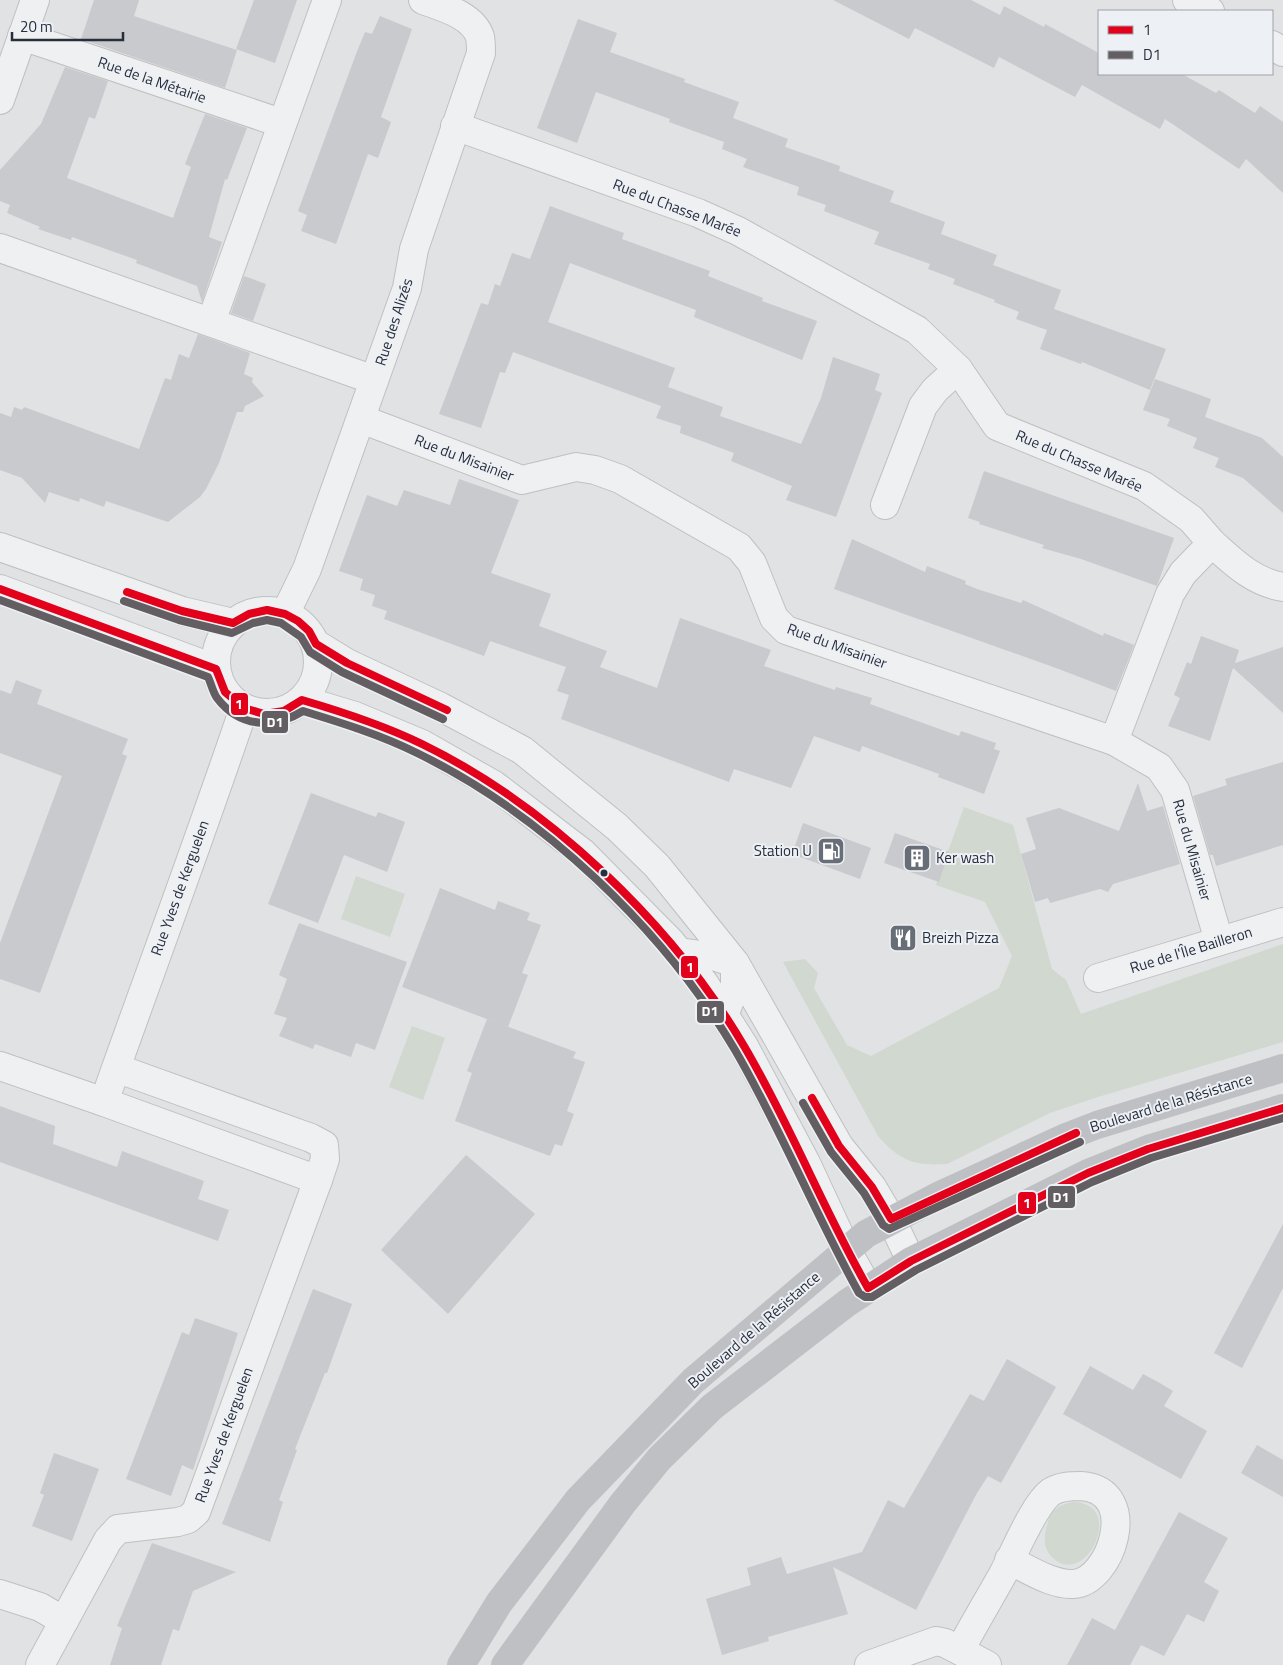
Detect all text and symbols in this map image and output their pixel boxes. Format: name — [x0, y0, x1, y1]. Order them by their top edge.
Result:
scale bar — [12, 10, 124, 42]
legend — [1098, 10, 1273, 75]
text: 20 m — [20, 15, 53, 38]
text: 1 — [1143, 18, 1151, 41]
text: D1 — [1143, 43, 1161, 66]
street label: Rue de la Métairie — [95, 50, 209, 109]
street label: Rue du Chasse Marée — [610, 172, 745, 243]
street label: Rue des Alizés — [369, 275, 419, 369]
street label: Rue du Chasse Marée — [1012, 423, 1146, 498]
street label: Rue du Misainier — [411, 428, 517, 487]
street label: Rue du Misainier — [784, 617, 890, 674]
line badge: 1 — [230, 692, 249, 716]
text: 1 — [235, 693, 243, 714]
line badge: D1 — [261, 710, 289, 734]
text: D1 — [267, 711, 283, 732]
street label: Rue du Misainier — [1167, 796, 1218, 904]
street label: Rue Yves de Kerguelen — [144, 817, 215, 959]
fuel station icon: Station U — [816, 836, 846, 866]
place label: Station U — [754, 839, 812, 862]
building icon: Ker wash — [902, 843, 932, 873]
place label: Ker wash — [936, 846, 994, 869]
unlabelled marker — [599, 868, 609, 878]
street label: Rue de l'Île Bailleron — [1127, 920, 1255, 979]
restaurant icon: Breizh Pizza — [888, 923, 918, 953]
place label: Breizh Pizza — [922, 926, 999, 949]
line badge: 1 — [680, 955, 699, 979]
text: 1 — [686, 956, 694, 977]
line badge: D1 — [696, 1000, 725, 1024]
text: D1 — [702, 1000, 718, 1021]
street label: Boulevard de la Résistance — [1087, 1067, 1255, 1138]
line badge: D1 — [1047, 1185, 1076, 1209]
text: D1 — [1053, 1186, 1069, 1207]
line badge: 1 — [1017, 1191, 1037, 1215]
text: 1 — [1023, 1192, 1031, 1213]
street label: Boulevard de la Résistance — [682, 1266, 825, 1394]
street label: Rue Yves de Kerguelen — [188, 1364, 259, 1506]

